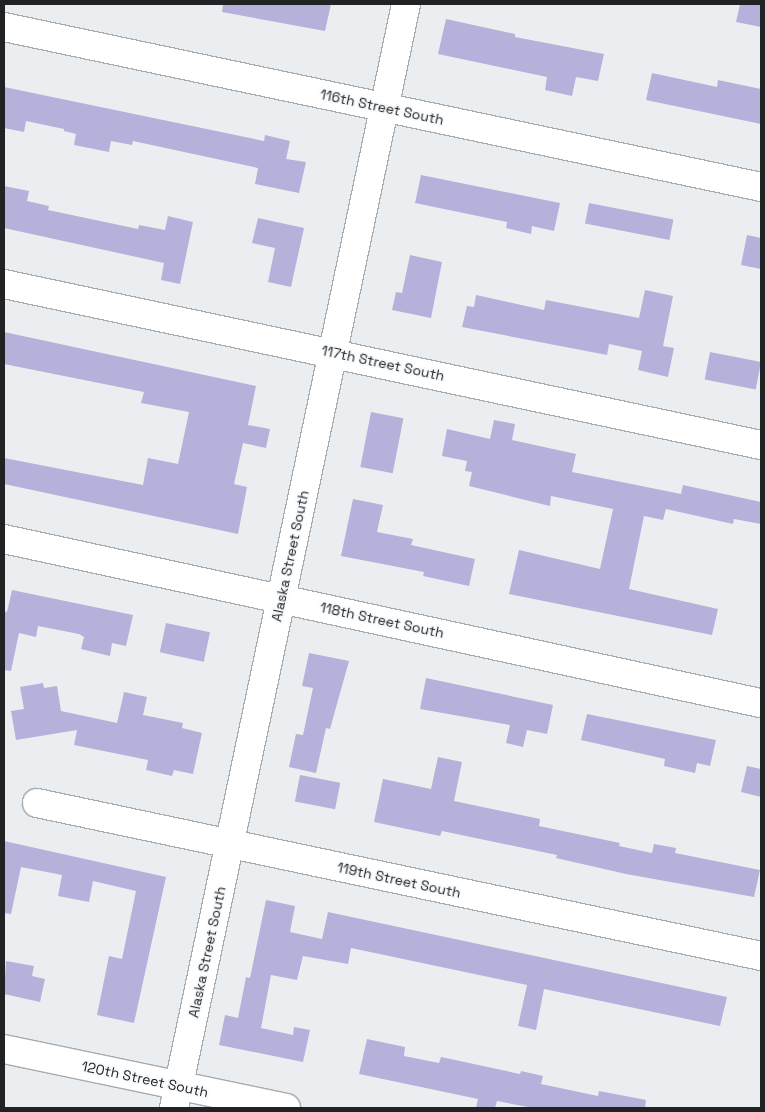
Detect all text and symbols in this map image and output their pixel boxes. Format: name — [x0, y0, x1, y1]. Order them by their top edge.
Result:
street label: 116th Street South — [319, 86, 445, 128]
street label: 117th Street South — [320, 342, 446, 384]
street label: Alaska Street South — [268, 489, 312, 623]
street label: 118th Street South — [319, 599, 445, 641]
street label: 119th Street South — [336, 859, 462, 901]
street label: Alaska Street South — [185, 885, 229, 1019]
street label: 120th Street South — [80, 1057, 210, 1101]

